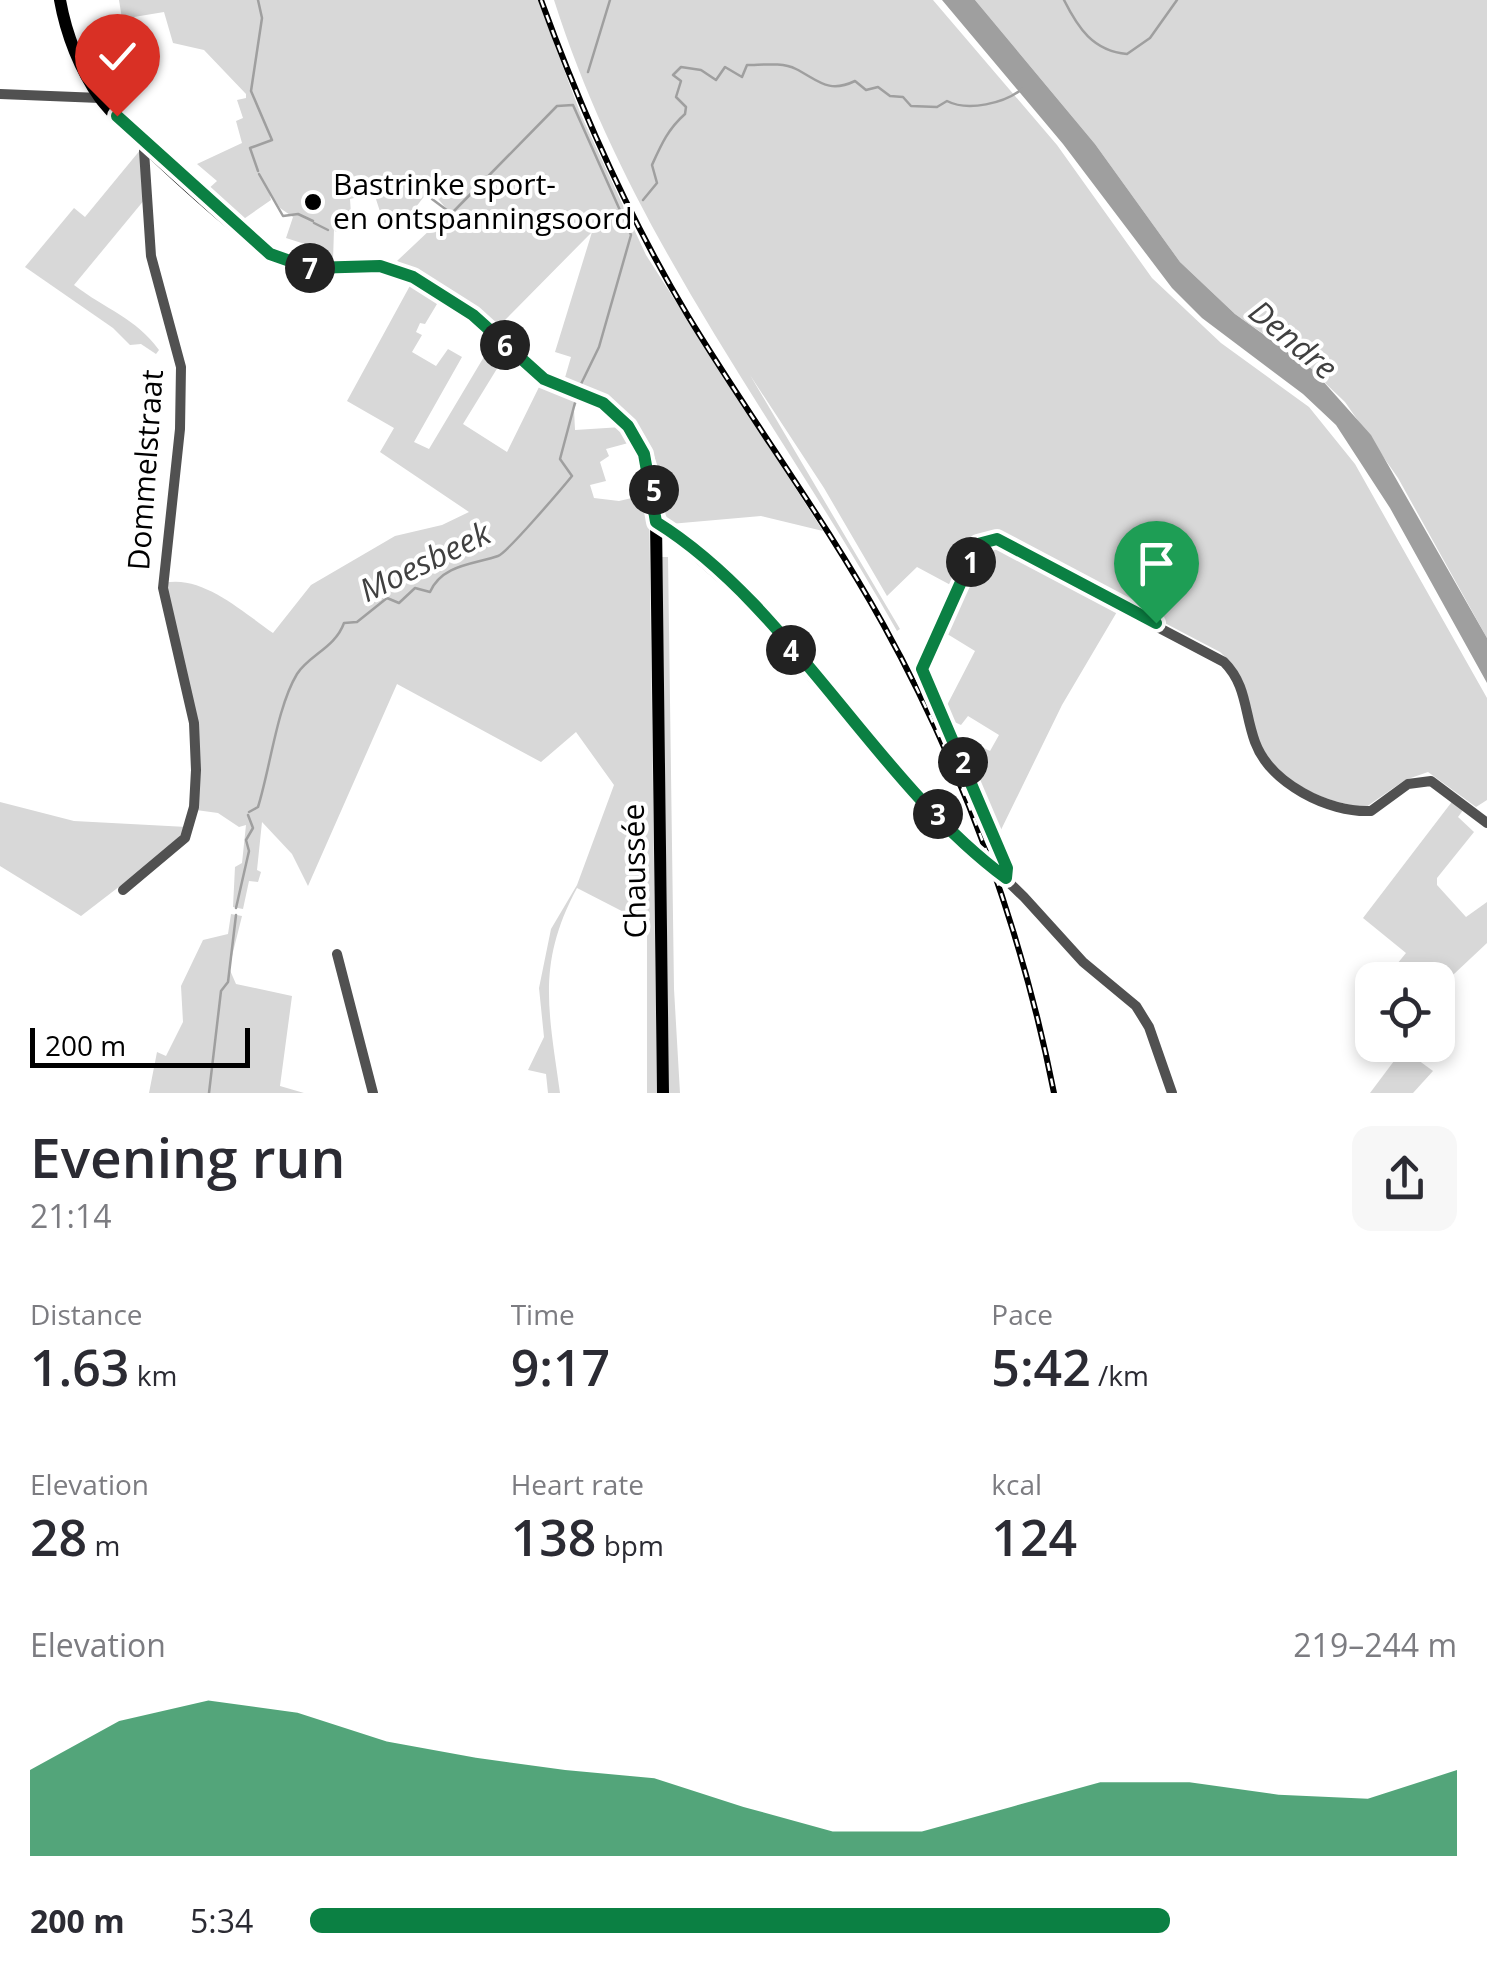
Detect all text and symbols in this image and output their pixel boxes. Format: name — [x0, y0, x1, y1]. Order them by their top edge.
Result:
pin — [75, 14, 160, 117]
icon: check — [90, 29, 145, 84]
place label: Bastrinke sport- en ontspanningsoord — [333, 163, 633, 238]
marker: Bastrinke sport- en ontspanningsoord — [302, 191, 324, 213]
pin: 7 — [285, 243, 335, 293]
text: 7 — [302, 249, 318, 287]
water label: Dendre — [1241, 289, 1347, 388]
pin: 6 — [480, 320, 530, 370]
text: 6 — [497, 326, 513, 364]
street label: Dommelstraat — [117, 368, 172, 572]
pin: 5 — [629, 465, 679, 515]
text: 5 — [646, 471, 662, 509]
water label: Moesbeek — [352, 510, 498, 611]
pin — [1114, 521, 1199, 624]
icon: arrive — [1129, 536, 1184, 591]
pin: 1 — [946, 537, 996, 587]
text: 1 — [963, 543, 979, 581]
pin: 4 — [766, 625, 816, 675]
text: 4 — [783, 631, 799, 669]
pin: 2 — [938, 737, 988, 787]
text: 2 — [955, 743, 971, 781]
pin: 3 — [913, 789, 963, 839]
text: 3 — [930, 795, 946, 833]
street label: Chaussée — [612, 803, 655, 939]
map controls — [1355, 962, 1455, 1062]
button: locate — [1355, 962, 1455, 1062]
scale bar — [30, 1023, 250, 1068]
text: 200 m — [45, 1026, 126, 1064]
text: Evening run — [30, 1119, 345, 1194]
button: share — [1352, 1126, 1457, 1231]
text: 21:14 — [30, 1194, 112, 1237]
text: Distance — [30, 1295, 143, 1333]
text: Time — [511, 1295, 575, 1333]
text: Pace — [991, 1295, 1053, 1333]
text: 1.63 — [30, 1333, 129, 1401]
text: 9:17 — [511, 1333, 610, 1401]
text: 5:42 — [991, 1333, 1091, 1401]
text: km — [129, 1356, 177, 1394]
text: /km — [1091, 1356, 1149, 1394]
text: Elevation — [30, 1465, 149, 1503]
text: Heart rate — [511, 1465, 644, 1503]
text: kcal — [991, 1465, 1042, 1503]
text: 28 — [30, 1503, 87, 1571]
text: 138 — [511, 1503, 596, 1571]
text: 124 — [991, 1503, 1077, 1571]
text: m — [87, 1526, 120, 1564]
text: bpm — [596, 1526, 664, 1564]
text: Elevation — [30, 1623, 166, 1666]
text: 219–244 m — [1293, 1623, 1457, 1666]
text: 200 m — [30, 1899, 125, 1942]
text: 5:34 — [190, 1899, 253, 1942]

